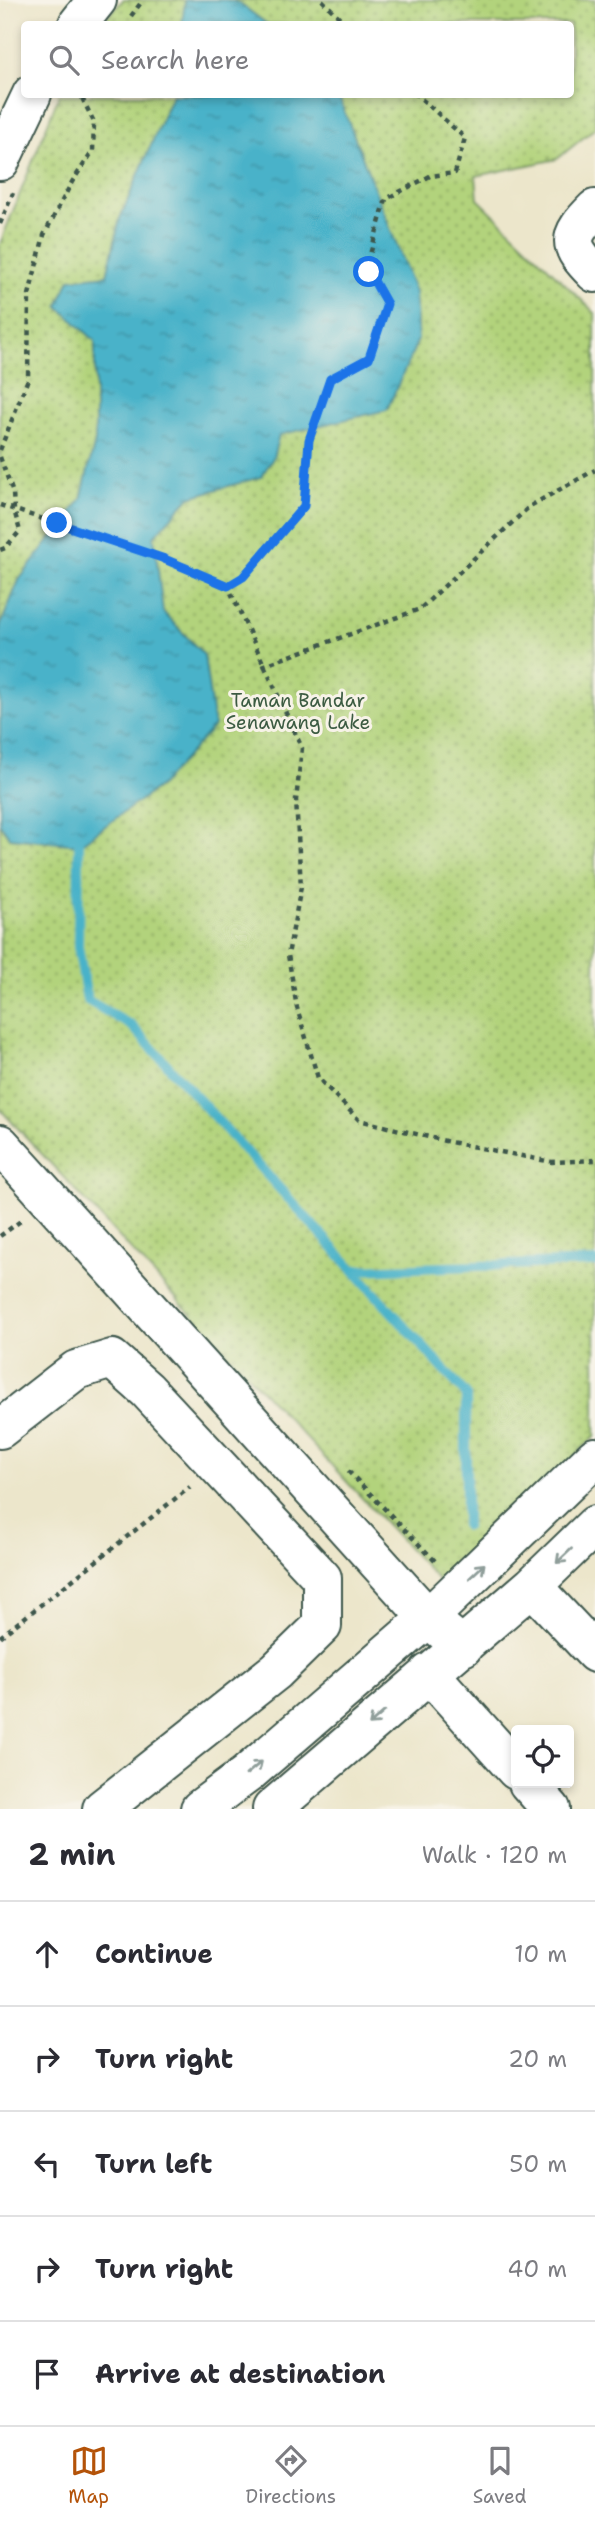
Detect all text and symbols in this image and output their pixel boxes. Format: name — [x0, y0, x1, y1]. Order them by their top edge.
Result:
search box — [21, 21, 574, 98]
icon: search — [45, 41, 83, 79]
text: Search here — [101, 42, 250, 77]
route start — [353, 256, 384, 287]
route end — [41, 507, 72, 538]
park label: Taman Bandar Senawang Lake — [226, 688, 370, 735]
one-way arrow — [555, 1547, 572, 1564]
one-way arrow — [469, 1562, 486, 1579]
one-way arrow — [369, 1710, 387, 1726]
map controls — [511, 1725, 574, 1788]
button: locate — [511, 1725, 574, 1788]
one-way arrow — [245, 1760, 263, 1776]
text: 2 min — [28, 1834, 115, 1875]
text: Walk · 120 m — [422, 1840, 567, 1870]
icon: ahead — [28, 1935, 66, 1973]
text: Continue — [95, 1936, 213, 1971]
text: 10 m — [514, 1939, 567, 1969]
icon: right — [28, 2040, 66, 2078]
text: Turn right — [95, 2041, 233, 2076]
text: 20 m — [508, 2044, 567, 2074]
icon: left — [28, 2145, 66, 2183]
text: Turn left — [95, 2146, 212, 2181]
text: 50 m — [509, 2149, 567, 2179]
icon: right — [28, 2250, 66, 2288]
text: Turn right — [95, 2251, 233, 2286]
text: 40 m — [507, 2254, 567, 2284]
icon: arrive — [28, 2355, 66, 2393]
text: Arrive at destination — [95, 2356, 385, 2391]
tab: Map — [68, 2442, 109, 2509]
tab: Directions — [246, 2442, 336, 2509]
tab: Saved — [473, 2442, 527, 2509]

